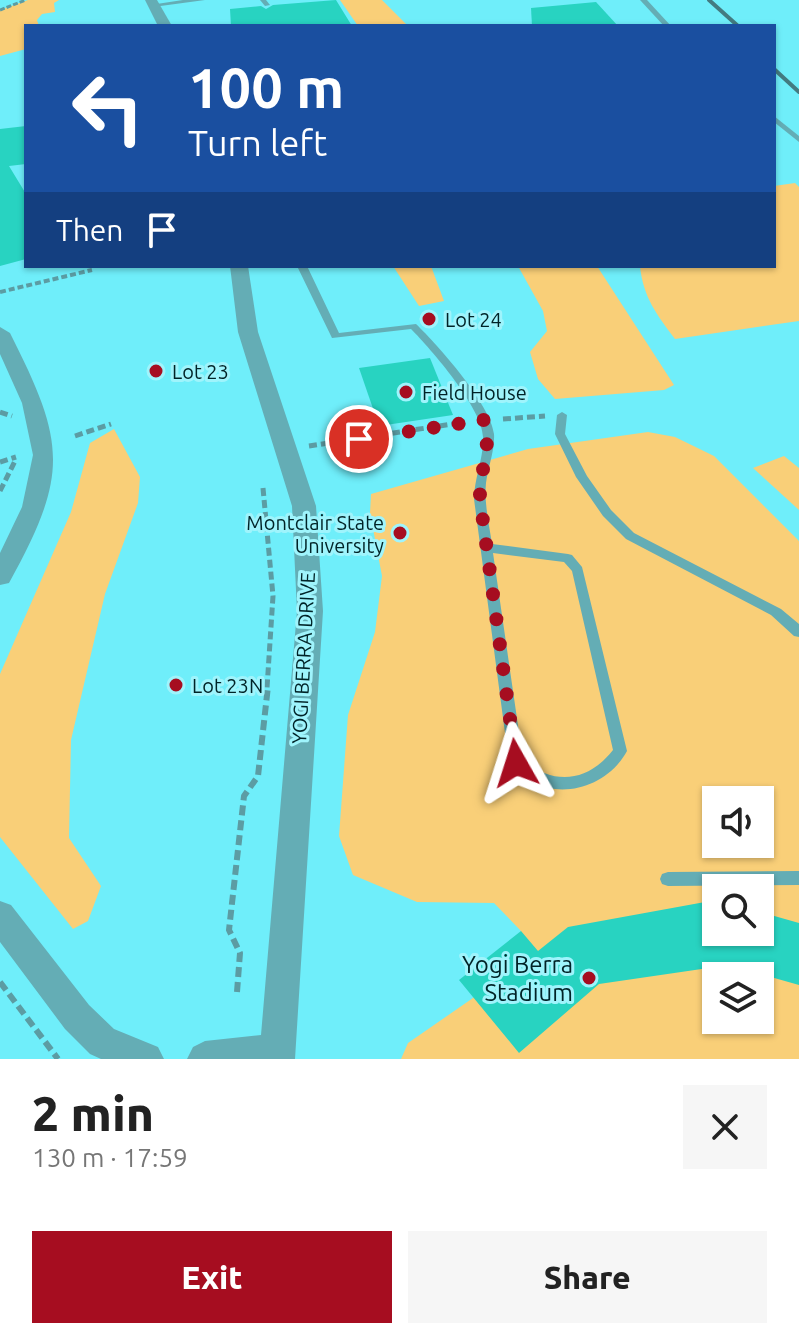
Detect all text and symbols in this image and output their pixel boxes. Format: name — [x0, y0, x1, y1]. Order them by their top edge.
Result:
icon: left — [56, 56, 160, 160]
text: 100 m — [188, 56, 344, 119]
text: Turn left — [188, 122, 327, 163]
icon: arrive — [140, 208, 184, 252]
text: Then — [56, 213, 124, 247]
place label: Lot 24 — [445, 308, 502, 331]
marker: Lot 24 — [420, 310, 438, 328]
place label: Lot 23 — [172, 360, 229, 383]
marker: Lot 23 — [147, 362, 165, 380]
place label: Field House — [422, 381, 527, 404]
marker: Field House — [397, 383, 415, 401]
pin — [325, 405, 393, 473]
icon: arrive — [337, 417, 381, 461]
place label: Montclair State University — [246, 511, 384, 557]
marker: Montclair State University — [391, 524, 409, 542]
street label: YOGI BERRA DRIVE — [287, 571, 319, 745]
place label: Lot 23N — [192, 674, 263, 697]
marker: Lot 23N — [167, 676, 185, 694]
position arrow — [474, 721, 558, 805]
map controls — [702, 786, 774, 1034]
button: sound — [702, 786, 774, 858]
button: search — [702, 874, 774, 946]
place label: Yogi Berra Stadium — [462, 951, 573, 1006]
button: layers — [702, 962, 774, 1034]
marker: Yogi Berra Stadium — [580, 969, 598, 987]
button: close — [683, 1085, 767, 1169]
text: 2 min — [32, 1086, 154, 1140]
text: 130 m · 17:59 — [32, 1143, 188, 1172]
button: Exit — [32, 1231, 392, 1323]
button: Share — [408, 1231, 767, 1323]

